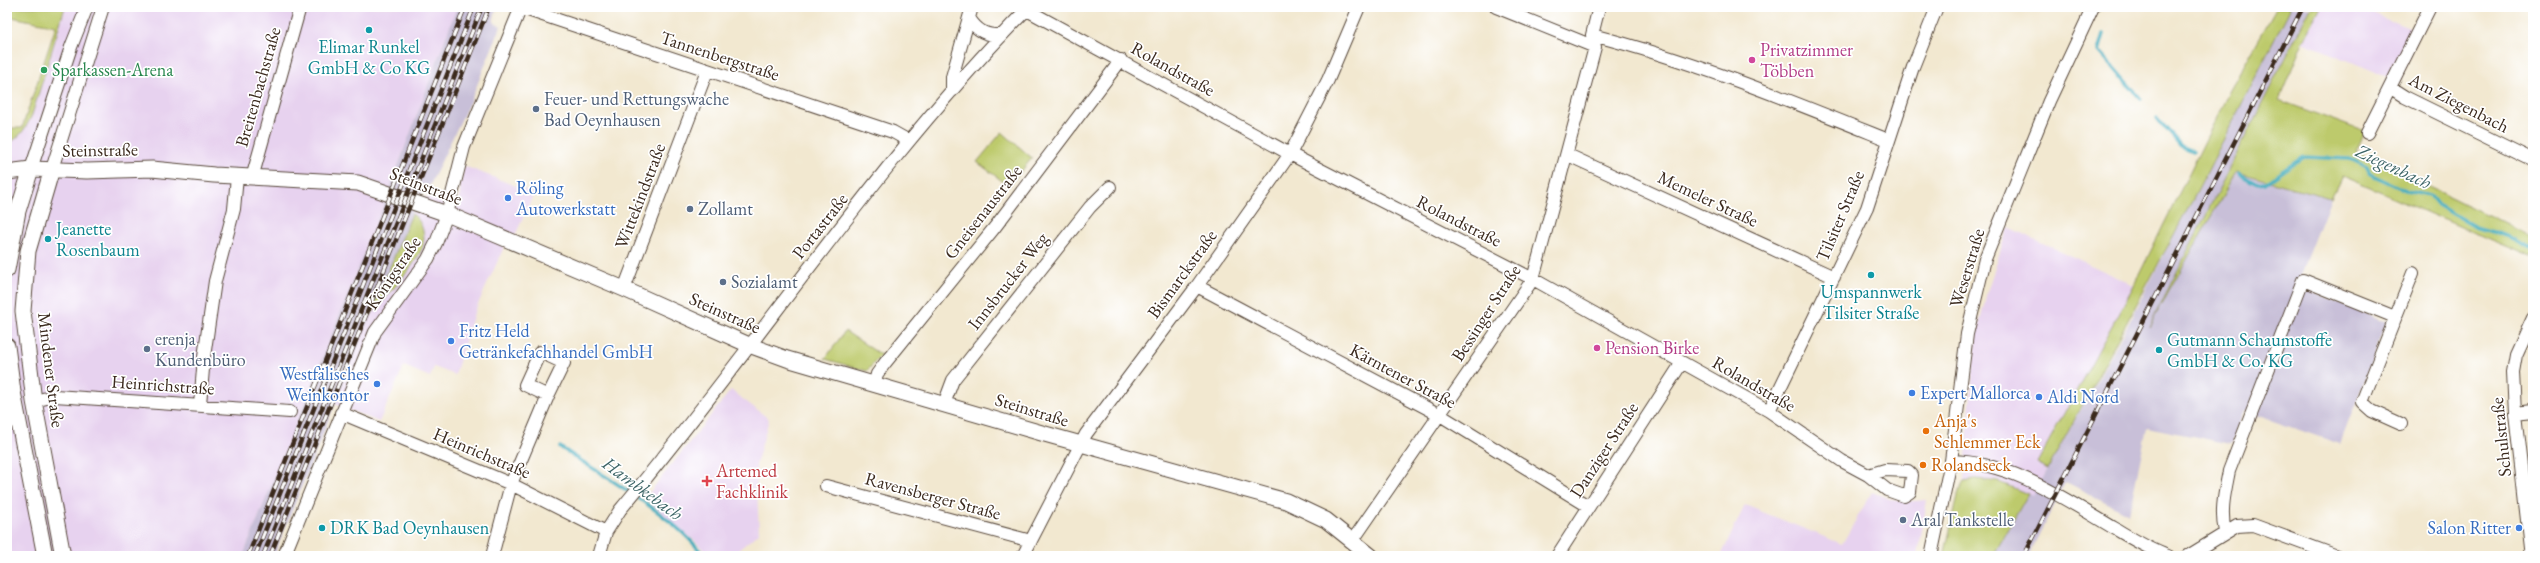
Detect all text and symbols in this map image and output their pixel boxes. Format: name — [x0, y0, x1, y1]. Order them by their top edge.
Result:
street label: Breitenbachstraße — [229, 24, 286, 149]
marker: Elimar Runkel GmbH & Co KG — [364, 25, 374, 35]
street label: Tannenbergstraße — [658, 25, 783, 86]
place label: Elimar Runkel GmbH & Co KG — [308, 35, 430, 79]
street label: Rolandstraße — [1127, 36, 1219, 101]
place label: Privatzimmer Többen — [1760, 38, 1853, 82]
marker: Privatzimmer Többen — [1747, 55, 1757, 65]
place label: Sparkassen-Arena — [52, 58, 174, 81]
marker: Sparkassen-Arena — [39, 65, 49, 75]
street label: Am Ziegenbach — [2404, 67, 2513, 138]
place label: Feuer- und Rettungswache Bad Oeynhausen — [544, 87, 729, 131]
marker: Feuer- und Rettungswache Bad Oeynhausen — [531, 104, 541, 114]
street label: Steinstraße — [62, 137, 138, 162]
water label: Ziegenbach — [2351, 138, 2436, 195]
street label: Wittekindstraße — [609, 140, 670, 252]
street label: Gneisenaustraße — [939, 160, 1027, 264]
street label: Steinstraße — [387, 161, 466, 210]
street label: Memeler Straße — [1654, 165, 1762, 232]
street label: Tilsiter Straße — [1810, 167, 1869, 265]
place label: Röling Autowerkstatt — [515, 176, 616, 220]
street label: Portastraße — [787, 188, 853, 263]
street label: Rolandstraße — [1413, 189, 1506, 252]
marker: Röling Autowerkstatt — [503, 193, 513, 203]
place label: Zollamt — [698, 197, 753, 220]
marker: Zollamt — [685, 204, 695, 214]
place label: Jeanette Rosenbaum — [54, 217, 140, 261]
street label: Bismarckstraße — [1142, 225, 1222, 323]
street label: Weserstraße — [1944, 226, 1989, 310]
street label: Innsbrucker Weg — [962, 227, 1053, 334]
street label: Königstraße — [360, 232, 426, 314]
marker: Jeanette Rosenbaum — [43, 234, 53, 244]
street label: Bessinger Straße — [1446, 260, 1525, 365]
place label: Sozialamt — [731, 270, 798, 293]
marker: Umspannwerk Tilsiter Straße — [1866, 270, 1876, 280]
marker: Sozialamt — [718, 277, 728, 287]
place label: Umspannwerk Tilsiter Straße — [1820, 280, 1922, 324]
street label: Steinstraße — [686, 287, 764, 338]
street label: Mindener Straße — [33, 311, 70, 429]
place label: Fritz Held Getränkefachhandel GmbH — [459, 319, 653, 363]
place label: erenja Kundenbüro — [155, 327, 246, 371]
place label: Gutmann Schaumstoffe GmbH & Co. KG — [2167, 328, 2332, 372]
marker: Fritz Held Getränkefachhandel GmbH — [446, 336, 456, 346]
place label: Pension Birke — [1605, 336, 1699, 359]
street label: Kärntener Straße — [1346, 338, 1460, 413]
marker: Pension Birke — [1592, 343, 1602, 353]
marker: erenja Kundenbüro — [142, 344, 152, 354]
marker: Gutmann Schaumstoffe GmbH & Co. KG — [2154, 345, 2164, 355]
street label: Rolandstraße — [1709, 351, 1800, 417]
place label: Westfälisches Weinkontor — [279, 362, 369, 406]
street label: Heinrichstraße — [111, 369, 215, 400]
marker: Westfälisches Weinkontor — [372, 379, 382, 389]
place label: Expert Mallorca — [1920, 381, 2031, 404]
place label: Aldi Nord — [2046, 385, 2120, 408]
street label: Steinstraße — [993, 387, 1072, 432]
marker: Expert Mallorca — [1907, 388, 1917, 398]
marker: Aldi Nord — [2034, 392, 2044, 402]
street label: Schulstraße — [2485, 396, 2516, 478]
street label: Danziger Straße — [1564, 398, 1643, 502]
place label: Anja's Schlemmer Eck — [1933, 409, 2041, 453]
street label: Heinrichstraße — [430, 422, 534, 483]
marker: Anja's Schlemmer Eck — [1921, 426, 1931, 436]
water label: Hambkebach — [597, 450, 688, 526]
place label: Rolandseck — [1931, 453, 2012, 476]
place label: Artemed Fachklinik — [715, 459, 789, 503]
marker: Rolandseck — [1918, 460, 1928, 470]
street label: Ravensberger Straße — [863, 466, 1003, 525]
marker: Artemed Fachklinik — [701, 475, 713, 487]
place label: Aral Tankstelle — [1910, 508, 2014, 531]
marker: Aral Tankstelle — [1898, 515, 1908, 525]
place label: DRK Bad Oeynhausen — [330, 516, 490, 539]
place label: Salon Ritter — [2428, 516, 2511, 539]
marker: DRK Bad Oeynhausen — [317, 523, 327, 533]
marker: Salon Ritter — [2514, 523, 2524, 533]

